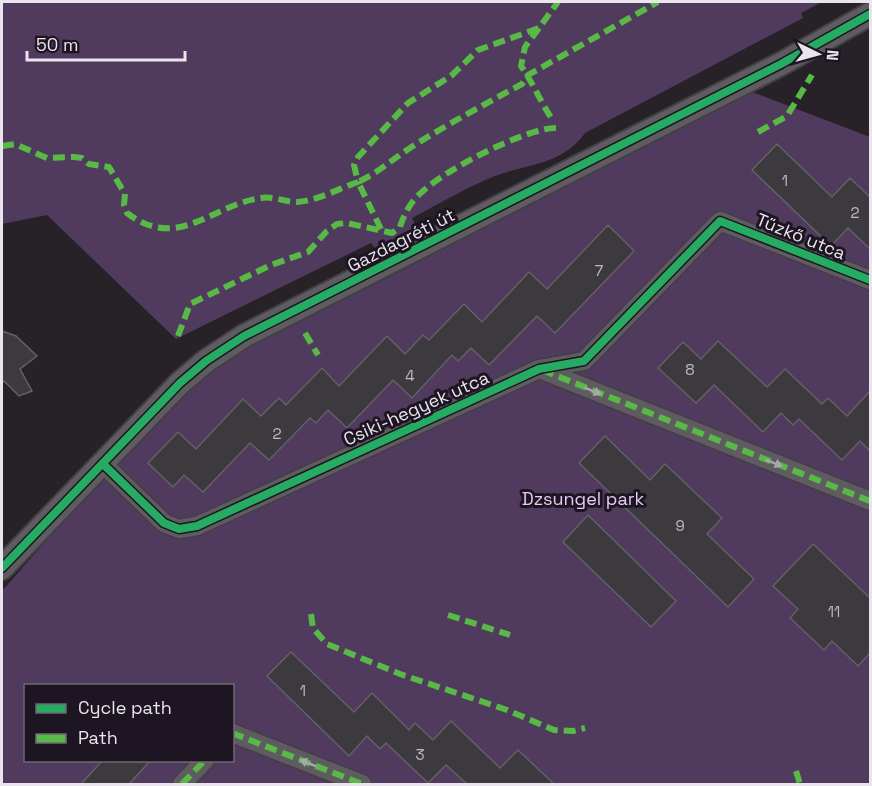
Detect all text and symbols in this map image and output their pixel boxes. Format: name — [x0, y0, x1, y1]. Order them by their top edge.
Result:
scale bar — [27, 24, 184, 62]
north arrow — [788, 24, 848, 84]
text: 50 m — [36, 33, 78, 56]
text: N — [822, 49, 843, 62]
house number: 1 — [782, 171, 788, 190]
street label: Gazdagréti út — [343, 203, 459, 277]
house number: 2 — [850, 203, 860, 222]
street label: Tűzkő utca — [753, 208, 849, 264]
house number: 7 — [595, 261, 603, 280]
house number: 8 — [685, 360, 695, 379]
street label: Csiki-hegyek utca — [340, 366, 492, 450]
house number: 4 — [405, 366, 415, 385]
one-way arrow — [584, 387, 602, 396]
house number: 2 — [272, 424, 282, 443]
one-way arrow — [766, 458, 784, 468]
park label: Dzsungel park — [522, 487, 645, 510]
house number: 9 — [675, 516, 685, 535]
house number: 11 — [828, 602, 840, 621]
house number: 1 — [300, 681, 306, 700]
legend — [24, 684, 234, 762]
text: Cycle path — [78, 696, 172, 719]
text: Path — [78, 726, 118, 749]
house number: 3 — [415, 745, 425, 764]
one-way arrow — [298, 758, 316, 768]

